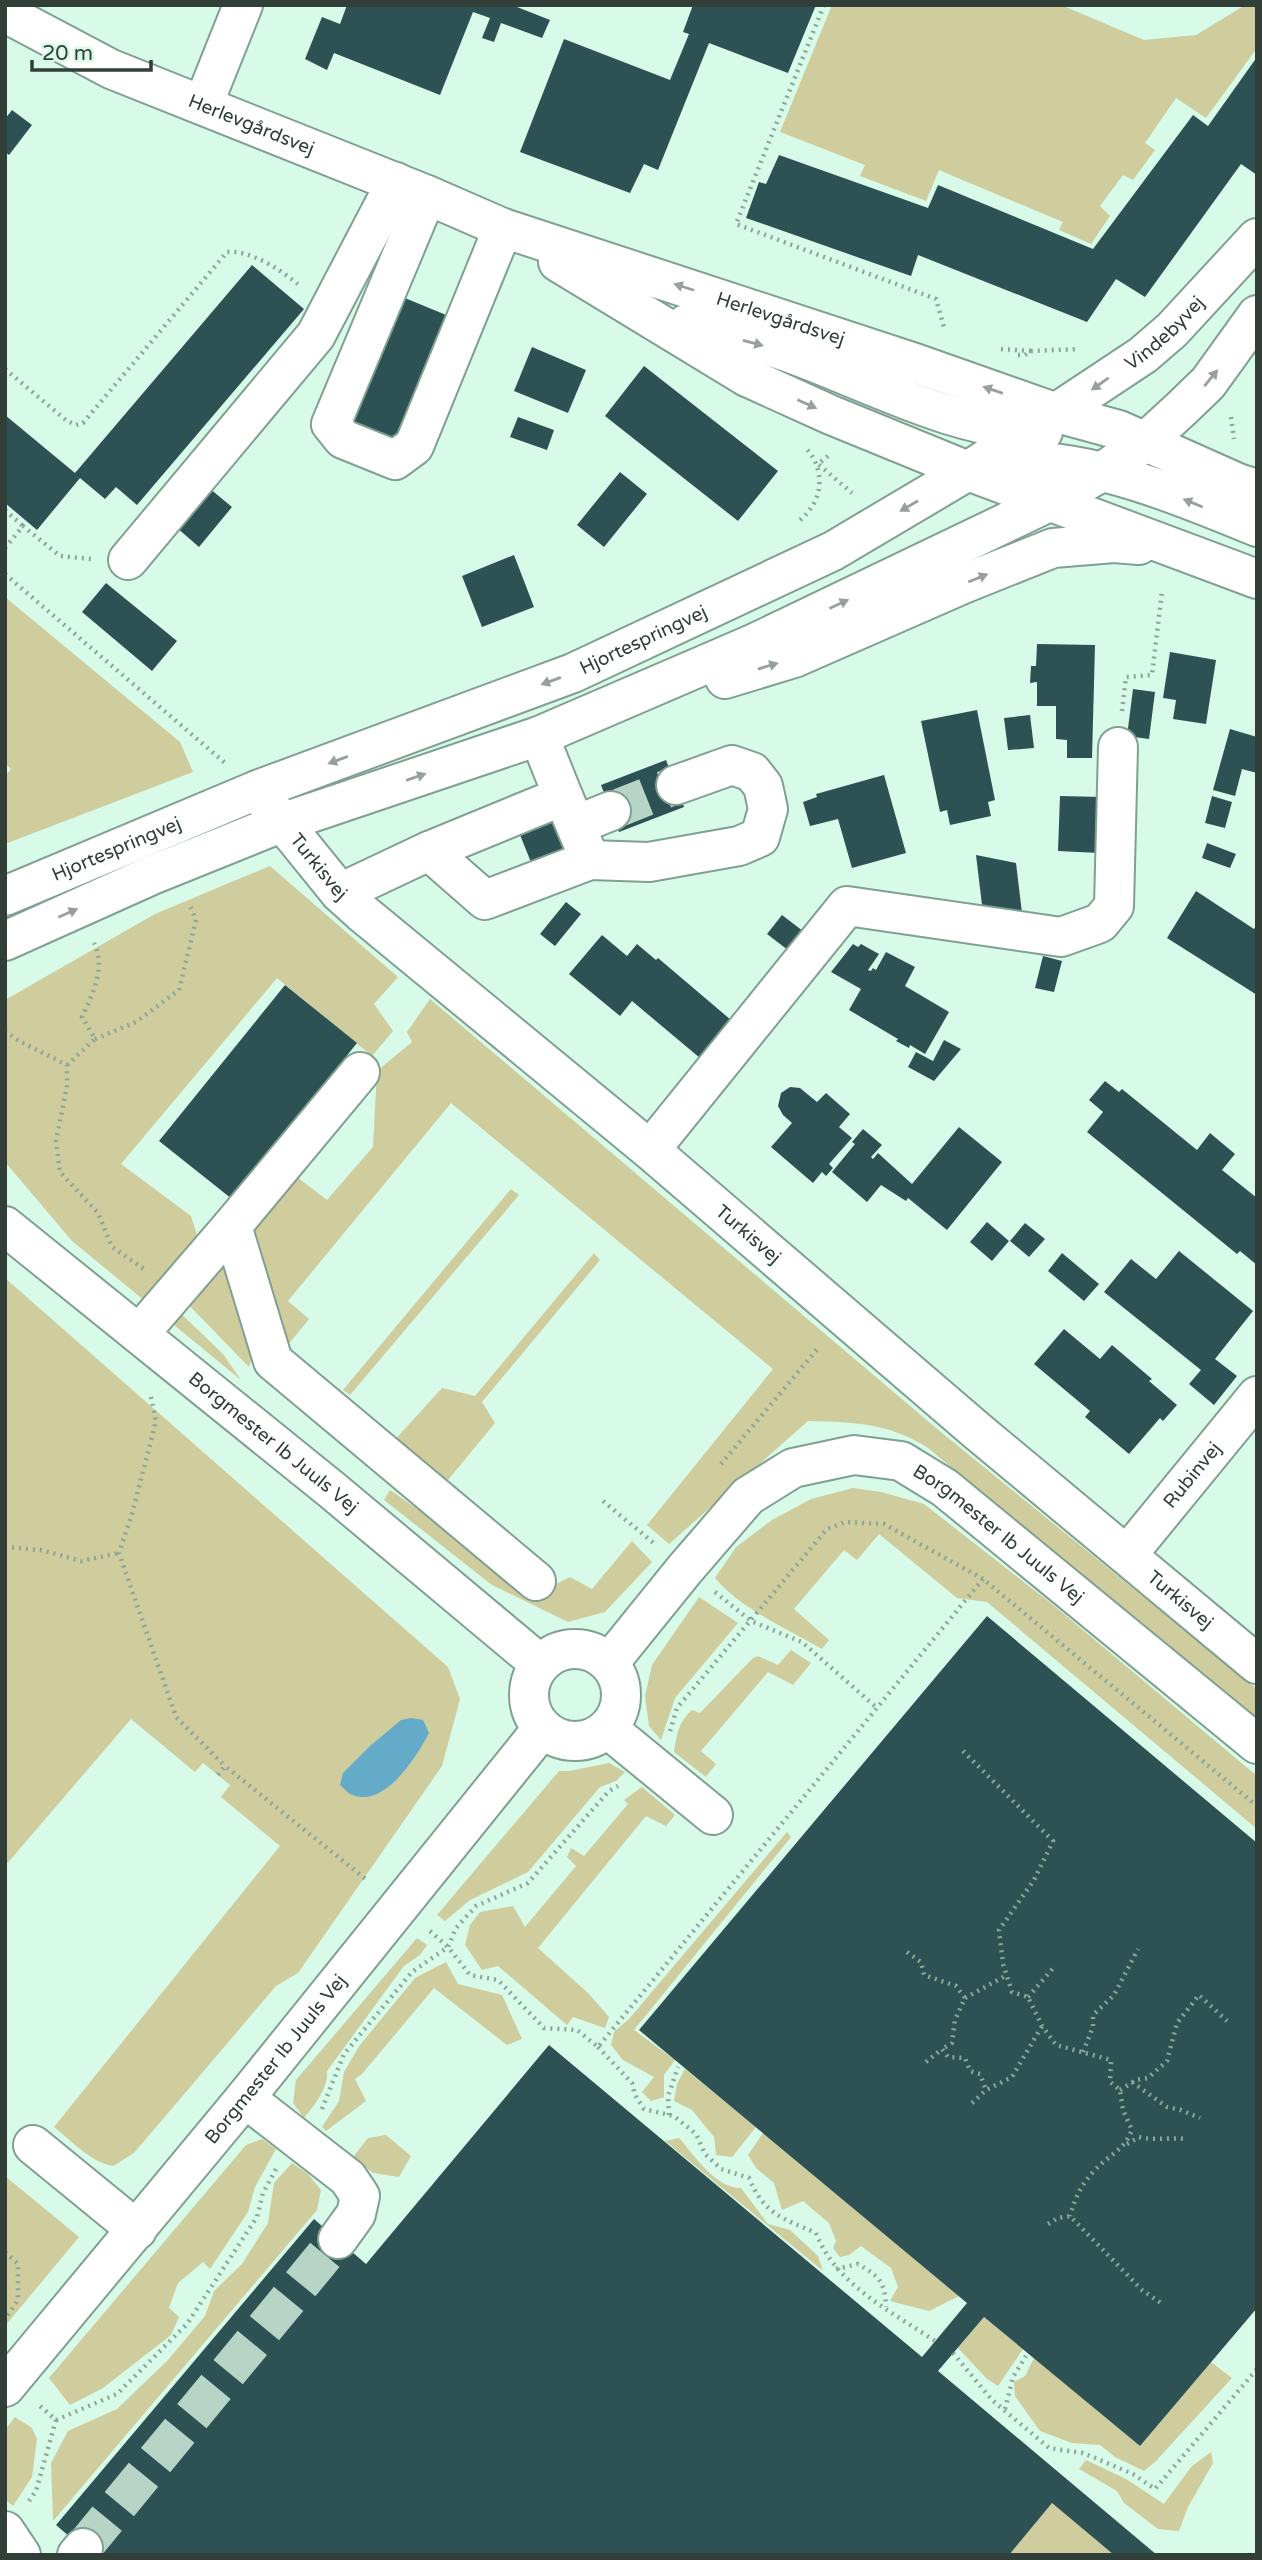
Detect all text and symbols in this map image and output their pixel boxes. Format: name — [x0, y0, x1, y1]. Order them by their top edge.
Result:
scale bar — [32, 28, 150, 72]
text: 20 m — [42, 41, 93, 66]
street label: Herlevgårdsvej — [185, 90, 318, 160]
one-way arrow — [673, 282, 694, 292]
street label: Herlevgårdsvej — [714, 288, 848, 350]
street label: Vindebyvej — [1121, 292, 1209, 375]
one-way arrow — [743, 338, 765, 349]
one-way arrow — [1203, 370, 1218, 388]
one-way arrow — [1091, 377, 1109, 391]
one-way arrow — [982, 385, 1003, 396]
one-way arrow — [797, 398, 817, 410]
one-way arrow — [1182, 497, 1203, 508]
one-way arrow — [899, 500, 918, 512]
one-way arrow — [967, 573, 988, 584]
one-way arrow — [829, 598, 849, 609]
street label: Hjortespringvej — [576, 601, 710, 679]
one-way arrow — [758, 660, 779, 671]
one-way arrow — [540, 676, 561, 687]
one-way arrow — [327, 755, 348, 766]
one-way arrow — [406, 771, 427, 782]
street label: Hjortespringvej — [49, 812, 184, 886]
street label: Turkisvej — [285, 829, 352, 905]
one-way arrow — [57, 907, 78, 918]
street label: Turkisvej — [711, 1200, 785, 1268]
street label: Borgmester Ib Juuls Vej — [184, 1368, 363, 1518]
street label: Rubinvej — [1159, 1438, 1226, 1513]
street label: Borgmester Ib Juuls Vej — [909, 1460, 1088, 1608]
street label: Turkisvej — [1143, 1566, 1218, 1634]
street label: Borgmester Ib Juuls Vej — [200, 1970, 351, 2149]

